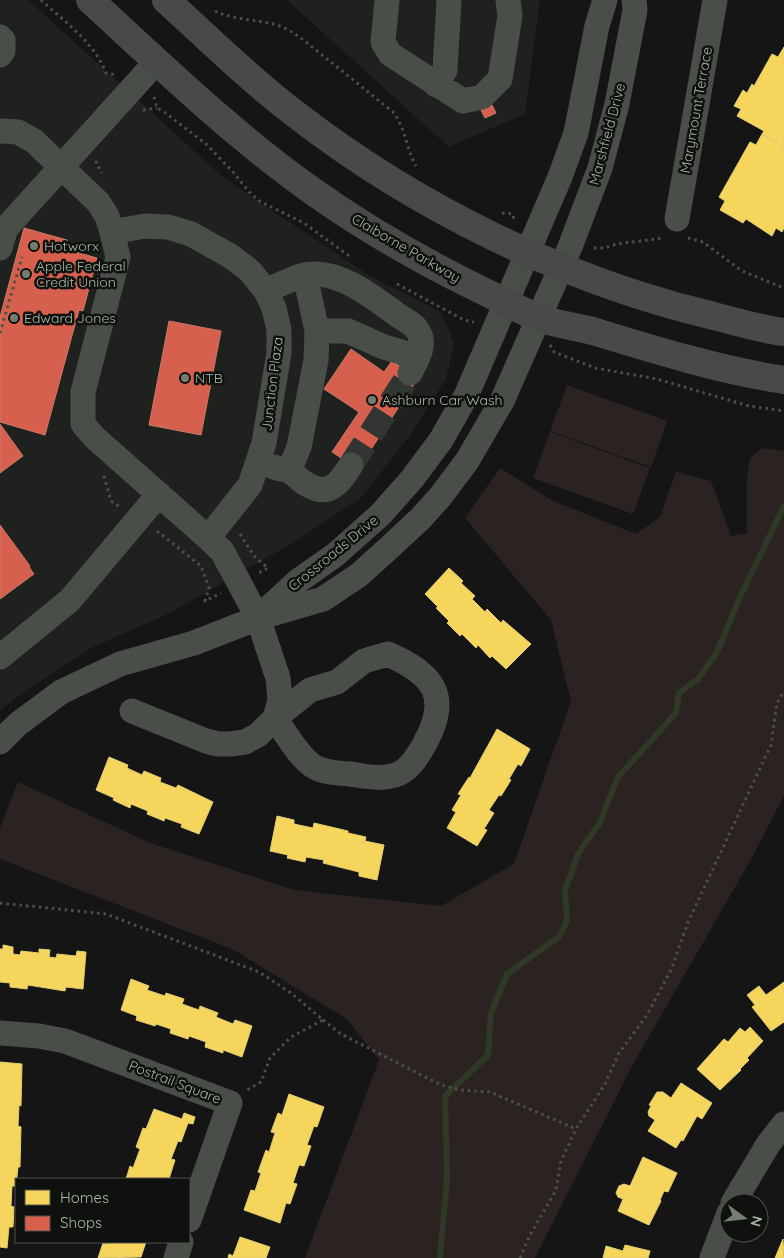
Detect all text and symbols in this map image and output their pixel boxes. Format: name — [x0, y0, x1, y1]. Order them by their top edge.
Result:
street label: Marymount Terrace — [676, 45, 716, 175]
street label: Marshfield Drive — [585, 81, 629, 187]
street label: Claiborne Parkway — [348, 210, 464, 286]
place label: Hotworx — [44, 237, 99, 255]
marker: Hotworx — [28, 240, 40, 252]
place label: Apple Federal Credit Union — [36, 257, 126, 291]
marker: Apple Federal Credit Union — [20, 268, 32, 280]
place label: Edward Jones — [24, 309, 116, 327]
marker: Edward Jones — [8, 312, 20, 324]
street label: Junction Plaza — [257, 336, 287, 432]
place label: NTB — [195, 369, 223, 387]
marker: NTB — [179, 372, 191, 384]
place label: Ashburn Car Wash — [382, 391, 503, 409]
marker: Ashburn Car Wash — [366, 394, 378, 406]
street label: Crossroads Drive — [284, 511, 382, 595]
street label: Postrail Square — [126, 1056, 224, 1108]
legend — [15, 1178, 190, 1243]
text: Homes — [60, 1188, 109, 1207]
north arrow — [719, 1193, 769, 1243]
text: Shops — [60, 1213, 102, 1232]
text: N — [747, 1214, 767, 1229]

